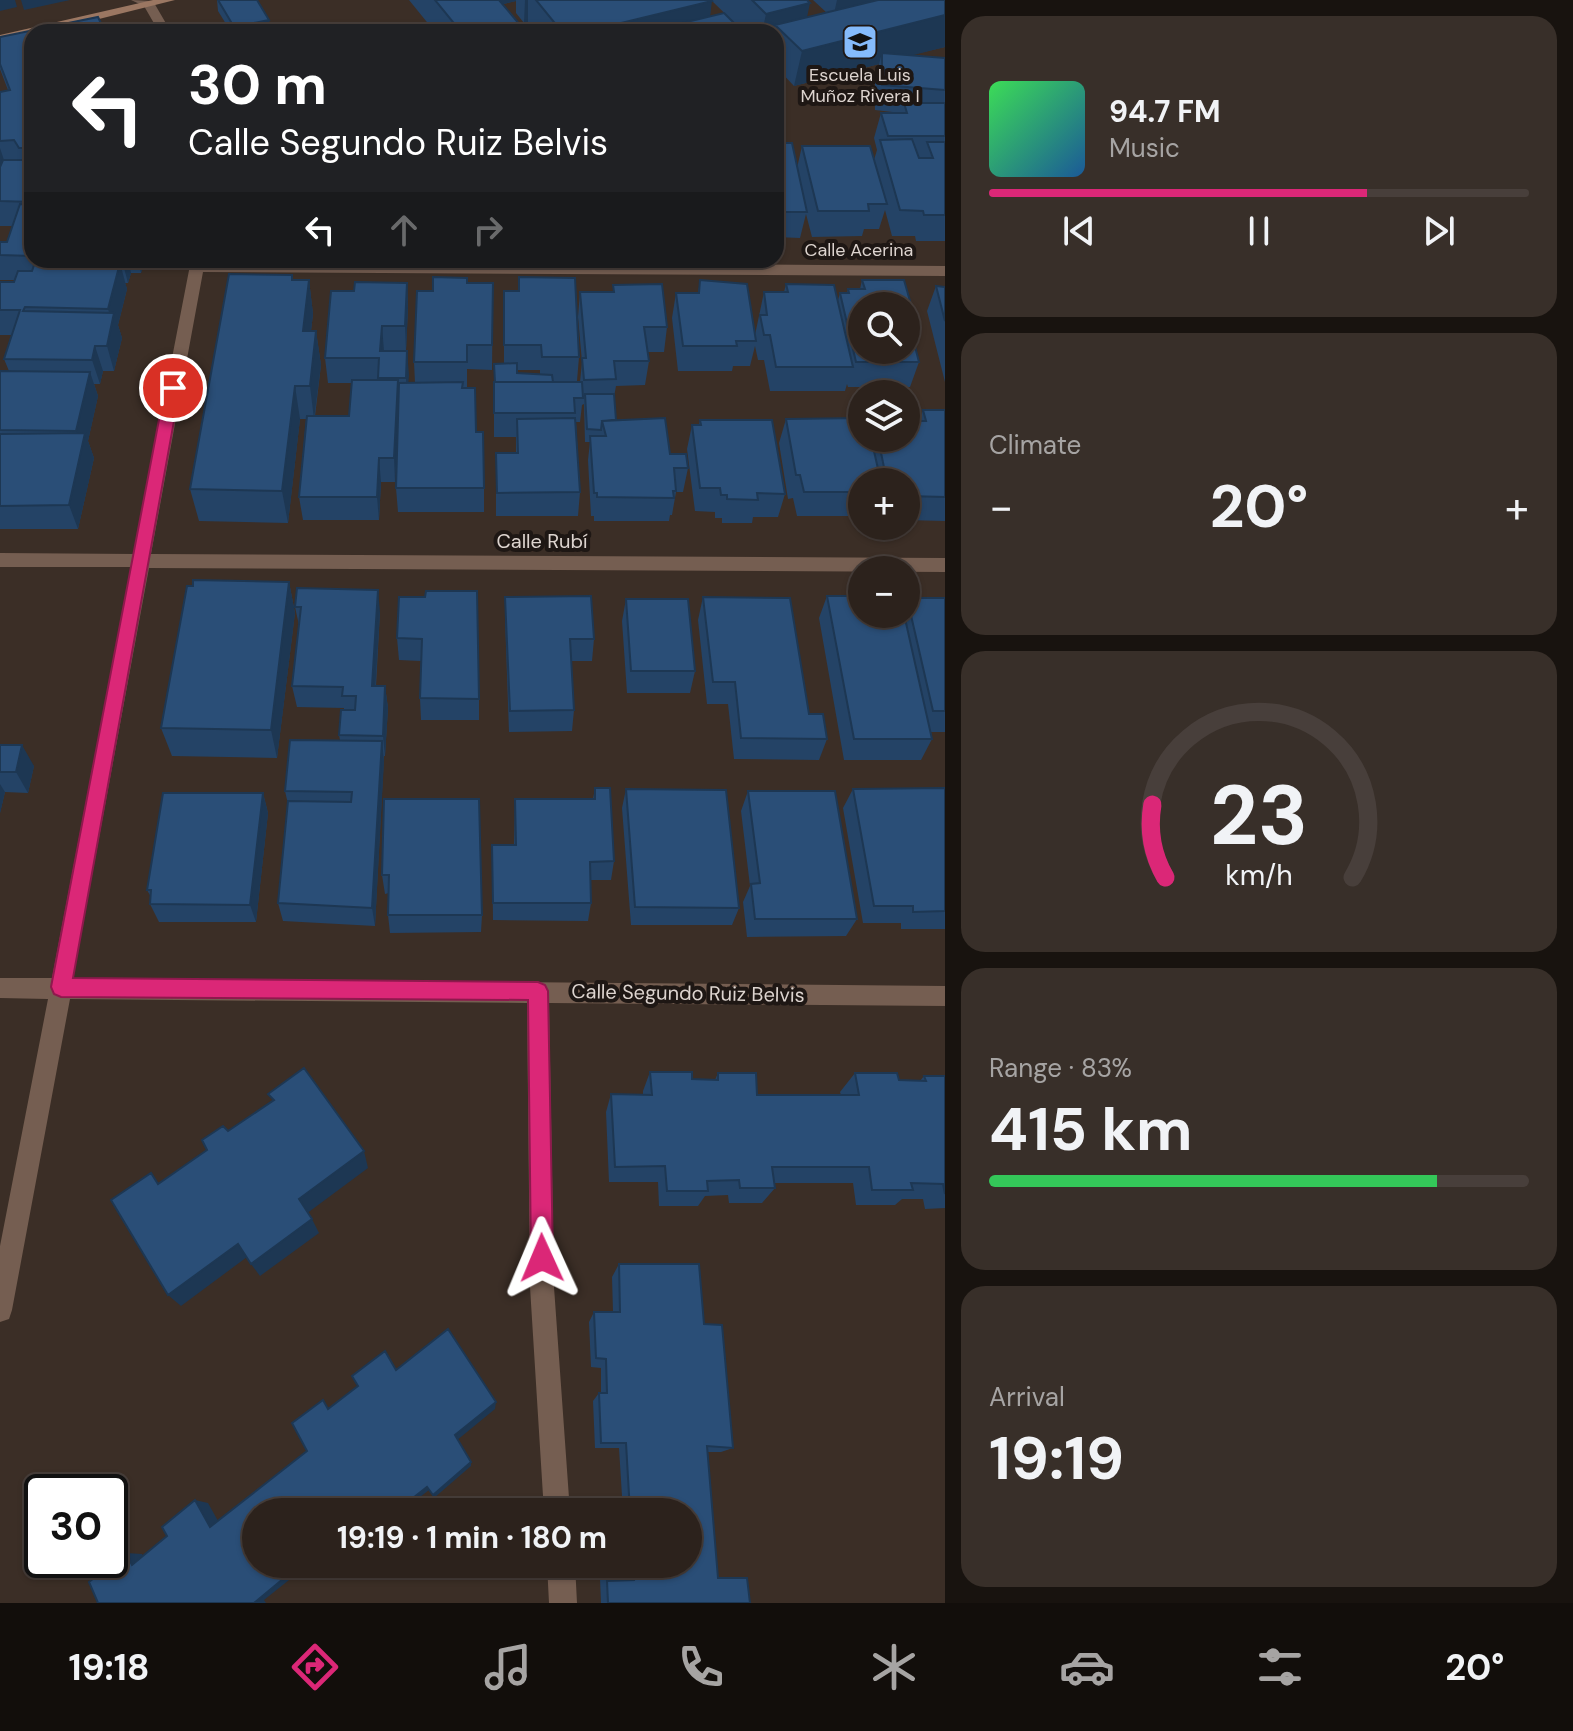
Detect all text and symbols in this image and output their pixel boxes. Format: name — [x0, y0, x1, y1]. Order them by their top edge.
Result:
school or university icon: Escuela Luis Muñoz Rivera I — [841, 23, 879, 61]
text: 30 m — [188, 48, 327, 121]
icon: left — [56, 56, 160, 160]
place label: Escuela Luis Muñoz Rivera I — [800, 63, 920, 108]
text: 94.7 FM — [1109, 92, 1221, 131]
text: Calle Segundo Ruiz Belvis — [188, 119, 608, 166]
text: Music — [1109, 131, 1180, 165]
icon: left — [298, 208, 342, 252]
icon: ahead — [382, 208, 426, 252]
icon: right — [466, 208, 510, 252]
icon: previous — [1057, 209, 1101, 253]
icon: pause — [1237, 209, 1281, 253]
icon: next — [1417, 209, 1461, 253]
street label: Calle Acerina — [805, 238, 913, 262]
map controls — [848, 292, 920, 628]
button: search — [848, 292, 920, 364]
pin — [139, 354, 207, 422]
icon: arrive — [151, 366, 195, 410]
button: layers — [848, 380, 920, 452]
text: Climate — [989, 428, 1081, 462]
text: 20° — [1210, 467, 1308, 546]
button: + — [848, 468, 920, 540]
text: − — [989, 478, 1013, 536]
text: + — [1505, 478, 1529, 536]
street label: Calle Rubí — [496, 528, 588, 554]
button: − — [848, 556, 920, 628]
text: 23 — [1210, 760, 1308, 869]
text: km/h — [1225, 857, 1293, 894]
street label: Calle Segundo Ruiz Belvis — [571, 978, 805, 1008]
text: Range · 83% — [989, 1051, 1132, 1085]
text: 415 km — [989, 1090, 1192, 1169]
position arrow — [500, 1216, 584, 1300]
text: Arrival — [989, 1380, 1065, 1414]
text: 19:19 — [989, 1419, 1124, 1498]
speed limit sign: 30 — [24, 1474, 128, 1578]
text: 19:19 · 1 min · 180 m — [337, 1518, 607, 1557]
icon: directions — [287, 1639, 343, 1695]
icon: music — [480, 1639, 536, 1695]
icon: phone — [673, 1639, 729, 1695]
icon: climate — [866, 1639, 922, 1695]
icon: car — [1059, 1639, 1115, 1695]
icon: filters — [1252, 1639, 1308, 1695]
text: 19:18 — [69, 1644, 150, 1691]
text: 20° — [1445, 1644, 1504, 1691]

